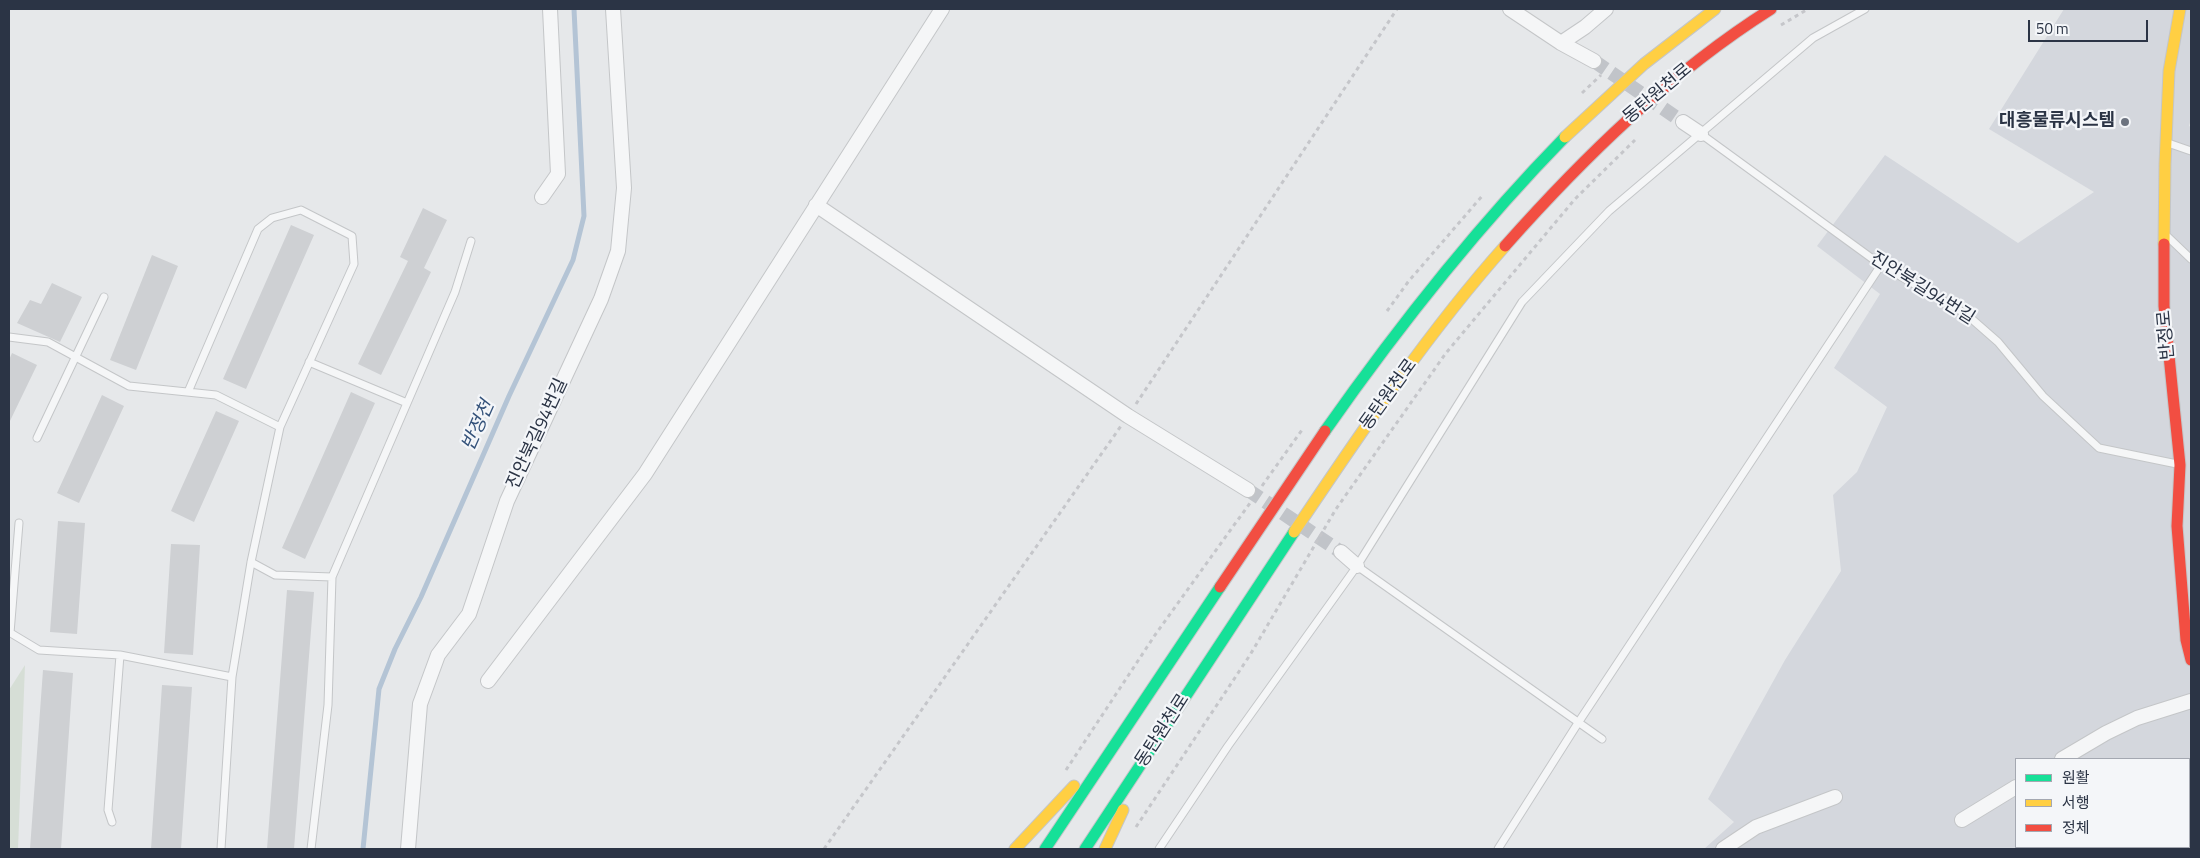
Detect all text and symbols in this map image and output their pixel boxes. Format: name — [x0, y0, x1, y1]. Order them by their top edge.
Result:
scale bar — [2030, 10, 2150, 42]
text: 50 m — [2036, 17, 2069, 40]
street label: 동탄원천로 — [1619, 59, 1697, 129]
place label: 대흥물류시스템 — [1999, 111, 2115, 133]
marker: 대흥물류시스템 — [2119, 116, 2131, 128]
street label: 진안북길94번길 — [1866, 248, 1978, 330]
street label: 반정로 — [2154, 309, 2180, 361]
street label: 동탄원천로 — [1356, 355, 1422, 435]
street label: 진안북길94번길 — [503, 375, 573, 493]
water label: 반정천 — [458, 397, 500, 455]
street label: 동탄원천로 — [1131, 690, 1195, 772]
legend — [2015, 758, 2190, 848]
text: 원활 — [2062, 766, 2090, 789]
text: 서행 — [2062, 791, 2090, 814]
text: 정체 — [2062, 816, 2090, 839]

